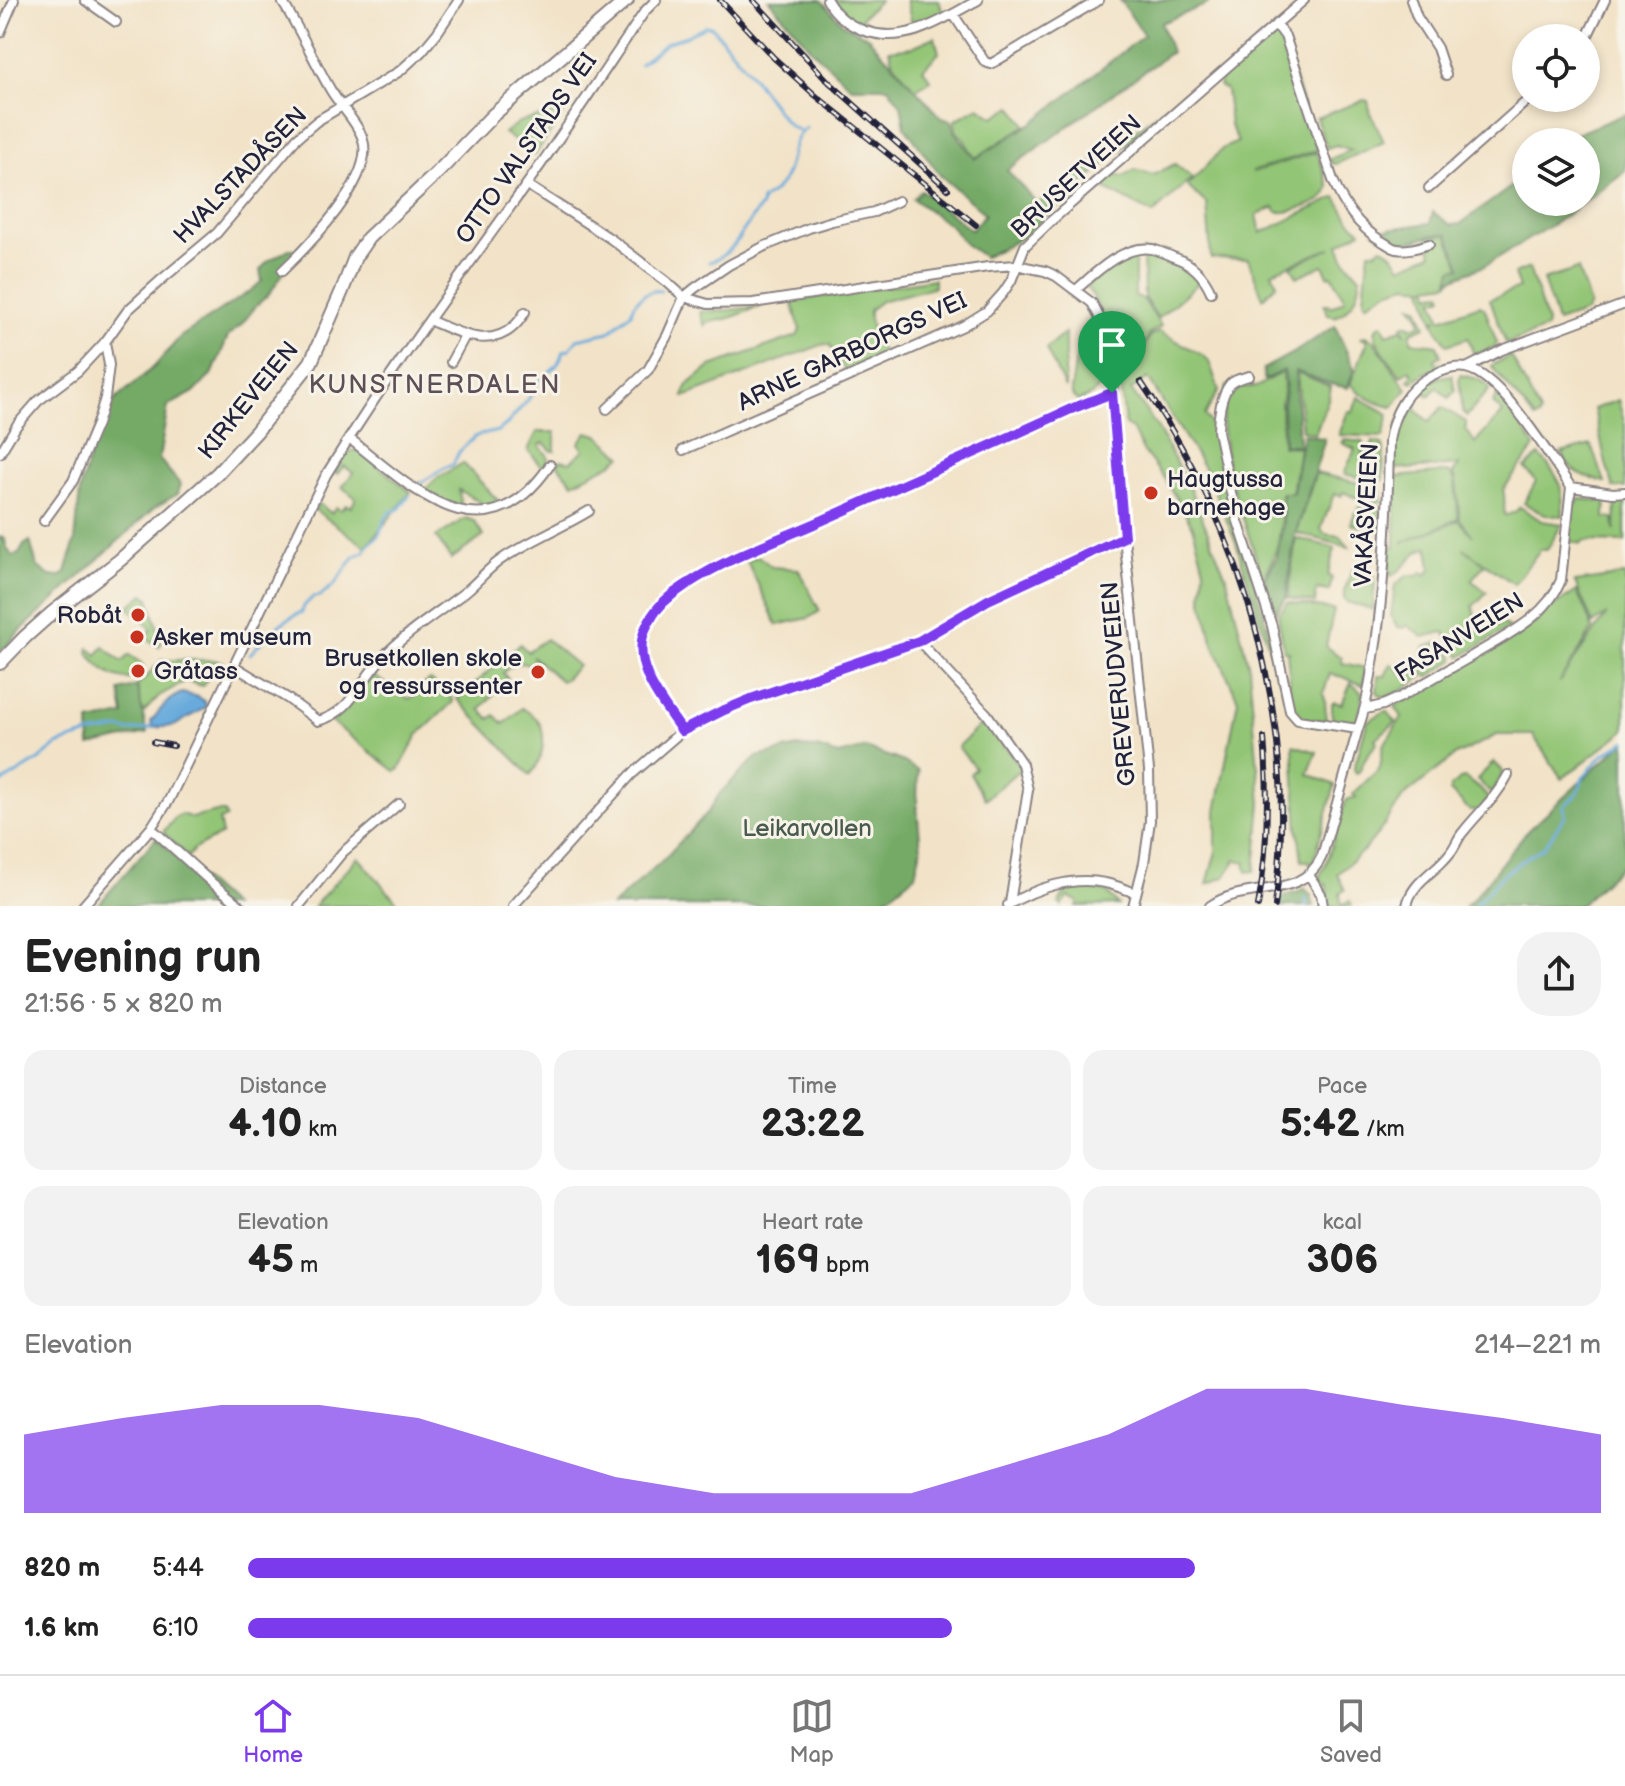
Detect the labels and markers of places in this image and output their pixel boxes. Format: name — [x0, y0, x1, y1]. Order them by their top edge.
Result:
pin — [1078, 311, 1146, 393]
place label: Haugtussa barnehage — [1167, 465, 1286, 522]
marker: Haugtussa barnehage — [1142, 484, 1160, 502]
place label: Robåt — [57, 601, 123, 630]
marker: Robåt — [129, 606, 147, 624]
place label: Asker museum — [153, 623, 312, 652]
marker: Asker museum — [128, 628, 146, 646]
place label: Brusetkollen skole og ressurssenter — [324, 644, 522, 701]
place label: Gråtass — [154, 657, 238, 686]
marker: Gråtass — [129, 662, 147, 680]
marker: Brusetkollen skole og ressurssenter — [529, 663, 547, 681]

